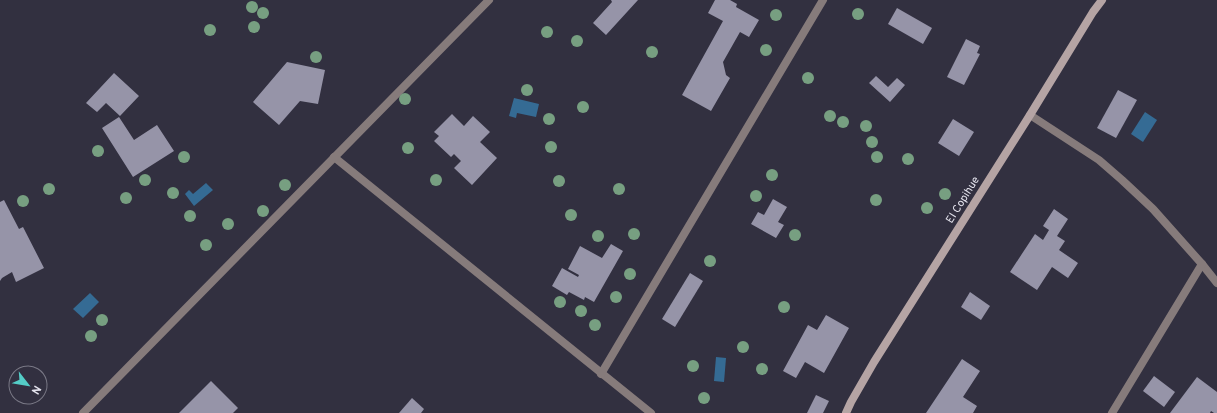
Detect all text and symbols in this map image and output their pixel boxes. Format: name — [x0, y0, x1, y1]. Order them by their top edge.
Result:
street label: El Copihue — [943, 174, 983, 226]
north arrow — [8, 365, 48, 405]
text: N — [28, 383, 44, 397]

